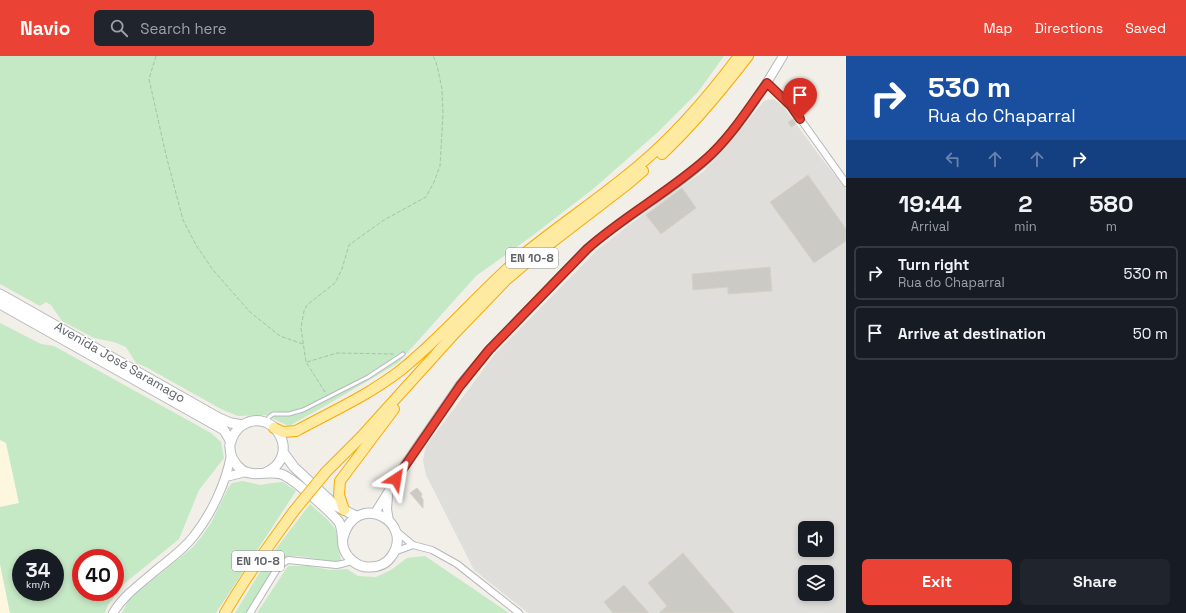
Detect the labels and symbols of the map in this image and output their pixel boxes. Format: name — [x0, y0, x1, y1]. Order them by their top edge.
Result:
pin — [783, 78, 817, 119]
road number: EN 10-8 — [506, 248, 558, 268]
street label: Avenida José Saramago — [51, 318, 189, 406]
position arrow — [375, 458, 417, 500]
speed limit sign: 40 — [72, 549, 124, 601]
road number: EN 10-8 — [232, 551, 284, 571]

